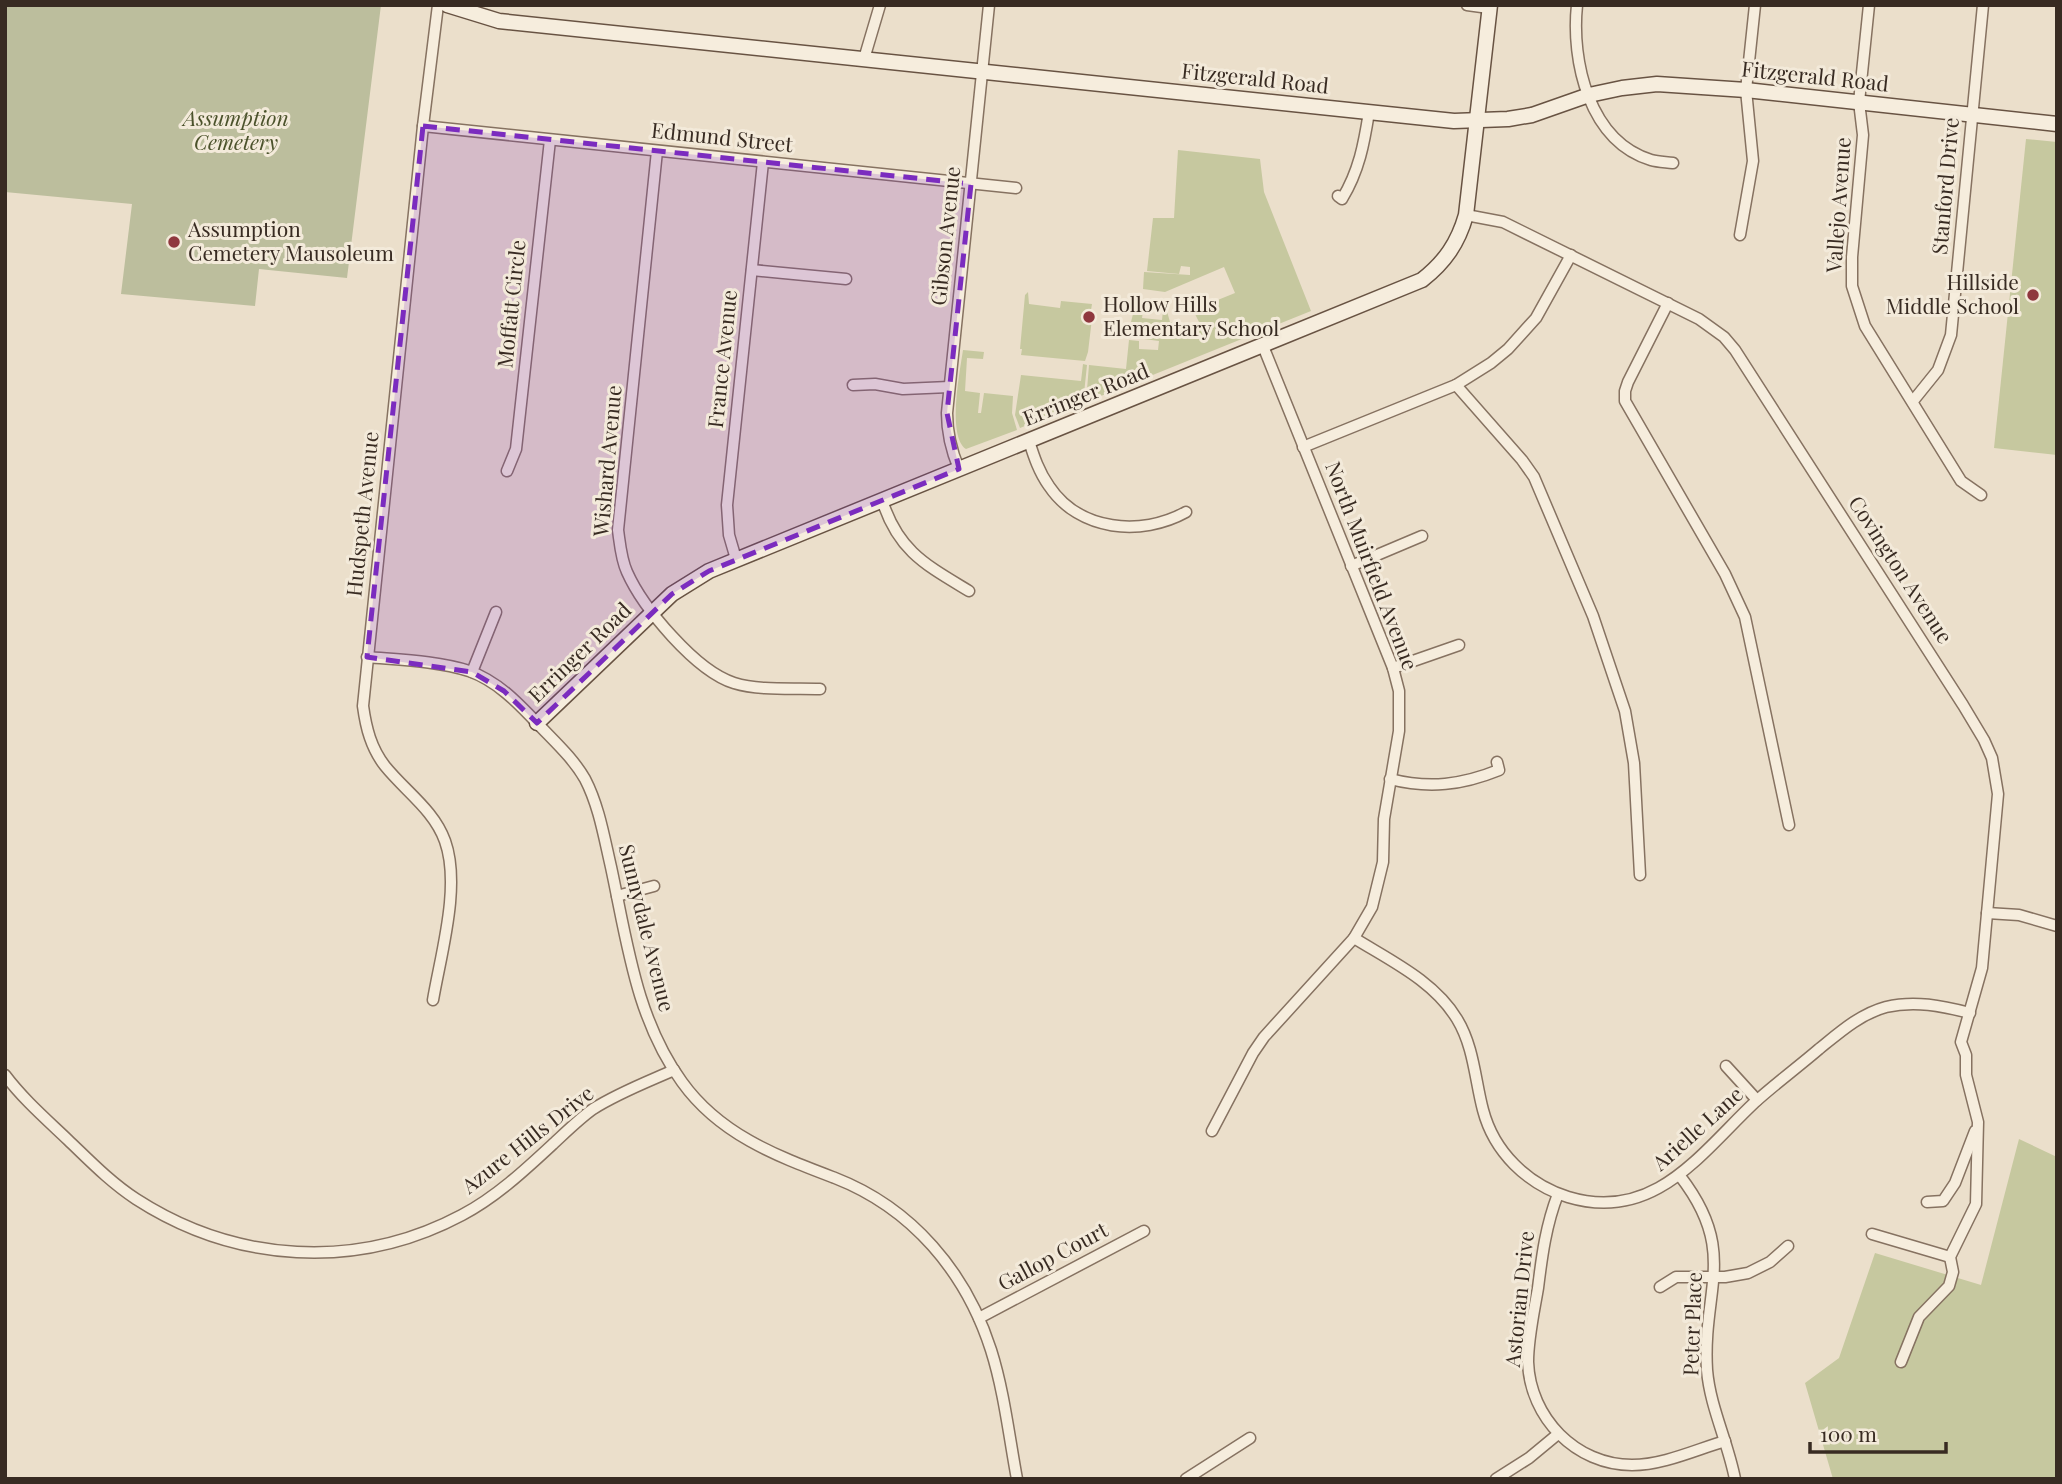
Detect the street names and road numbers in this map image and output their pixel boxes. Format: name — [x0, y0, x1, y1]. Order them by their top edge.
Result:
street label: Fitzgerald Road — [1740, 53, 1890, 97]
street label: Fitzgerald Road — [1180, 55, 1330, 99]
street label: Edmund Street — [650, 115, 795, 157]
street label: Stanford Drive — [1924, 116, 1964, 256]
street label: Vallejo Avenue — [1818, 136, 1856, 275]
street label: Gibson Avenue — [923, 165, 965, 307]
street label: Moffatt Circle — [489, 238, 531, 369]
street label: France Avenue — [700, 288, 742, 429]
street label: Erringer Road — [1018, 355, 1152, 431]
street label: Wishard Avenue — [585, 384, 627, 539]
street label: Hudspeth Avenue — [338, 430, 384, 598]
street label: North Muirfield Avenue — [1320, 457, 1426, 674]
street label: Covington Avenue — [1843, 490, 1960, 648]
street label: Erringer Road — [521, 595, 636, 708]
street label: Sunnydale Avenue — [614, 841, 682, 1014]
street label: Azure Hills Drive — [454, 1078, 599, 1199]
street label: Arielle Lane — [1645, 1079, 1748, 1176]
street label: Gallop Court — [992, 1214, 1112, 1296]
street label: Astorian Drive — [1497, 1229, 1539, 1369]
street label: Peter Place — [1675, 1271, 1707, 1377]

